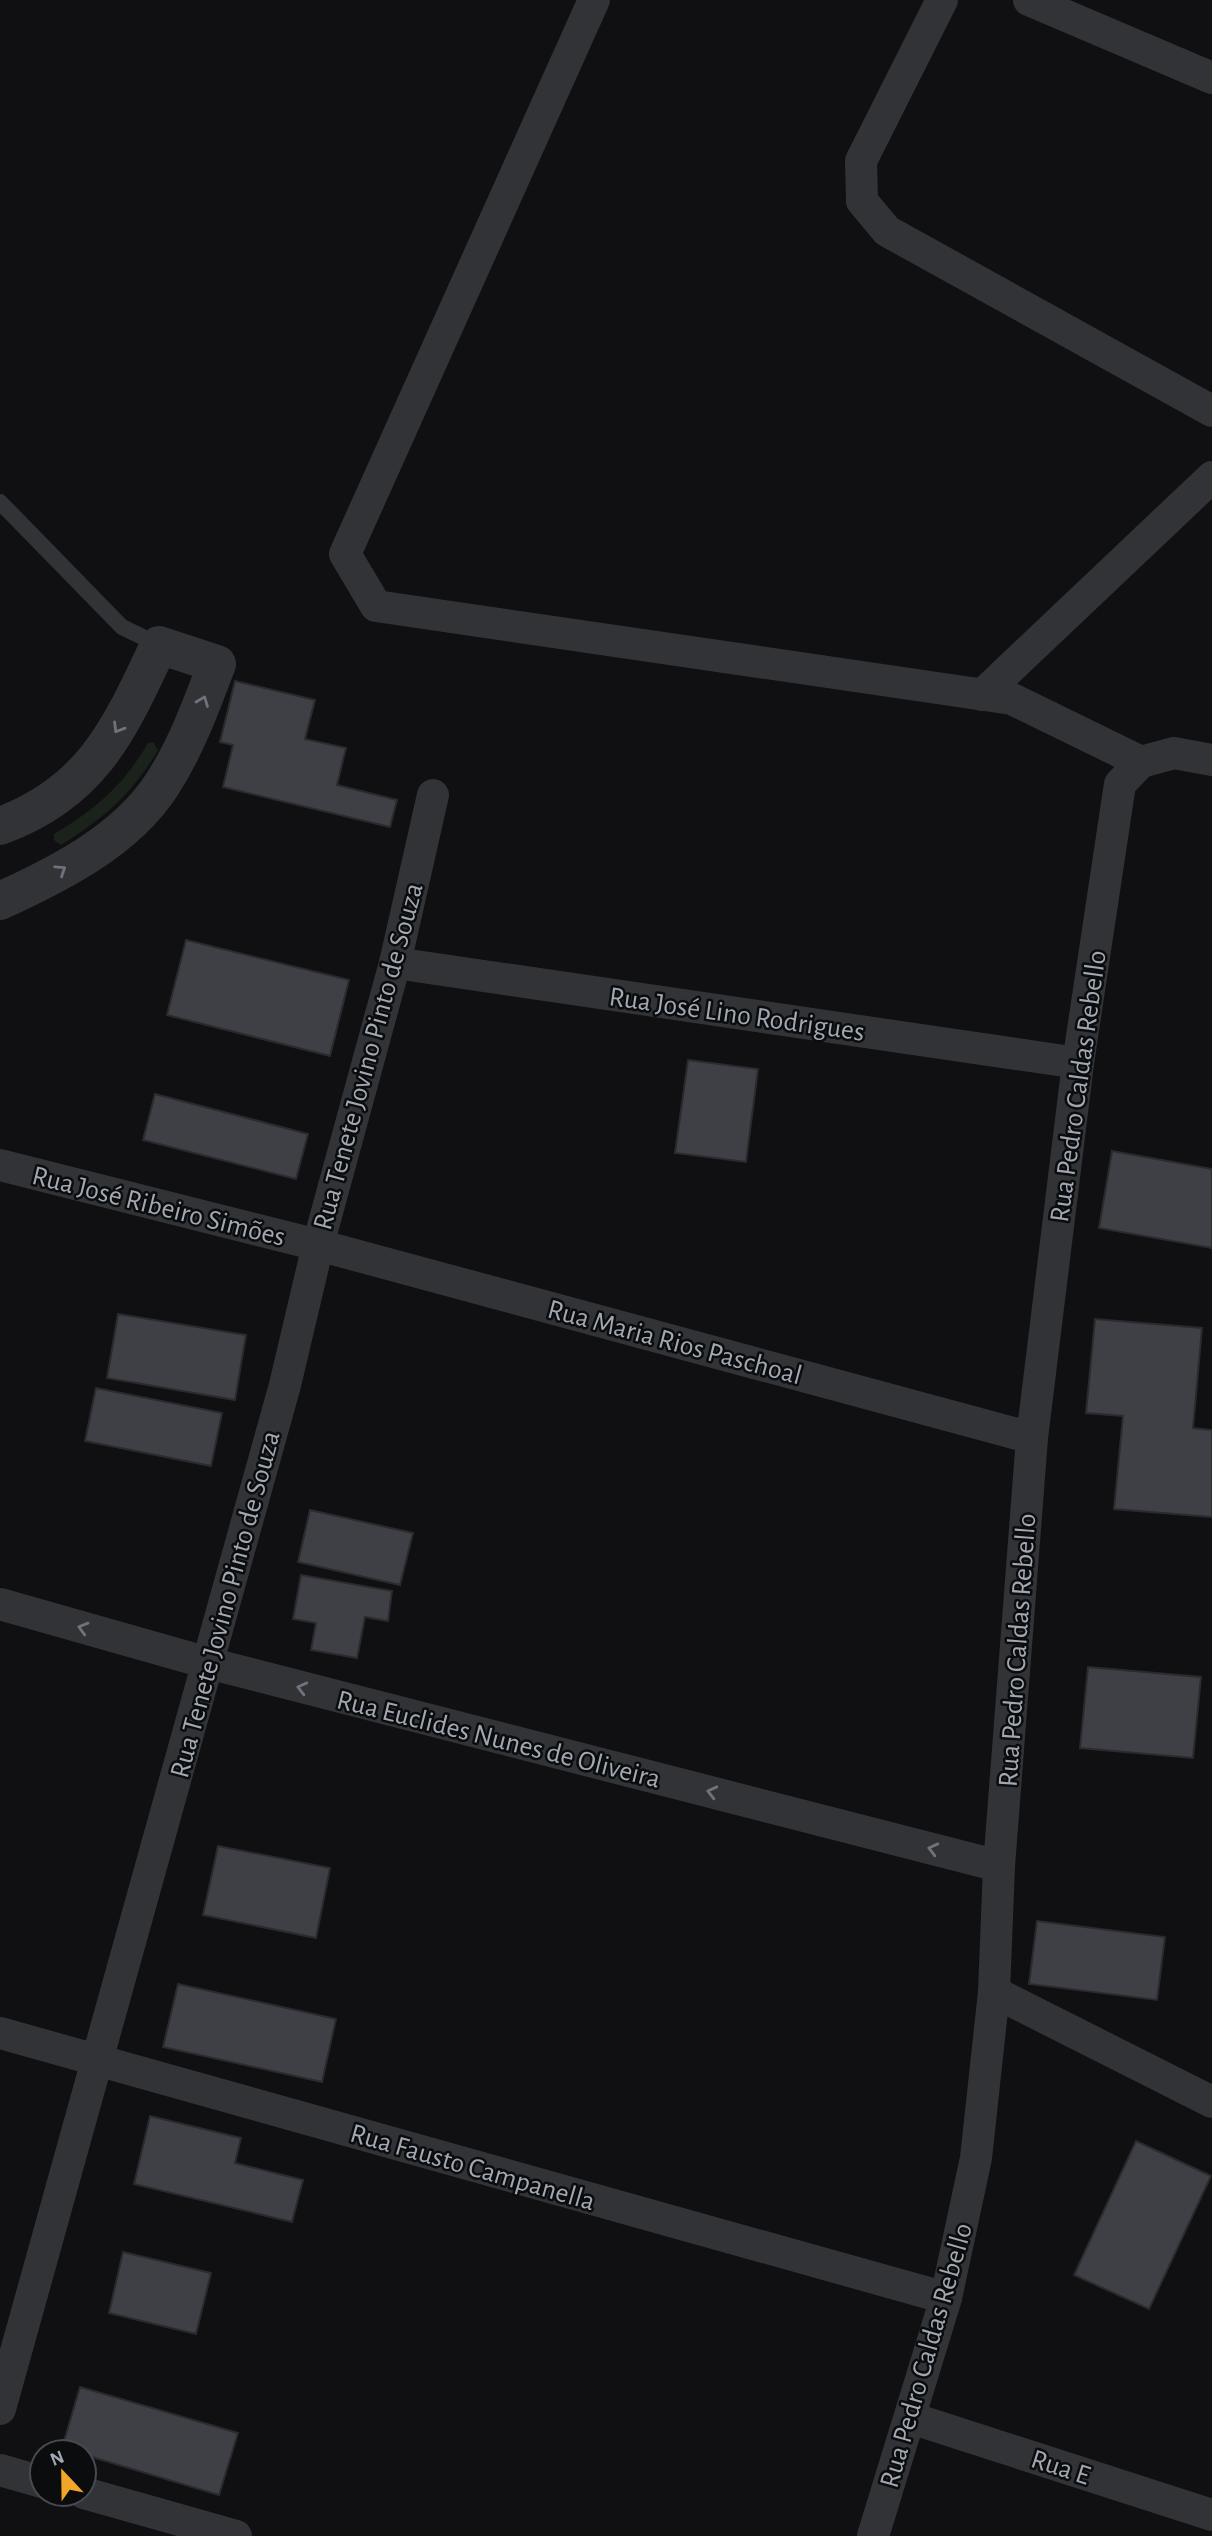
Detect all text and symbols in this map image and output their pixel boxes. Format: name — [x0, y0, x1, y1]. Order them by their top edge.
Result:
one-way arrow — [195, 695, 209, 707]
one-way arrow — [114, 721, 127, 734]
one-way arrow — [53, 866, 66, 879]
street label: Rua Tenete Jovino Pinto de Souza — [309, 880, 429, 1233]
street label: Rua Pedro Caldas Rebello — [1046, 949, 1112, 1224]
street label: Rua José Lino Rodrigues — [607, 983, 866, 1047]
street label: Rua José Ribeiro Simões — [29, 1162, 288, 1252]
street label: Rua Maria Rios Paschoal — [544, 1296, 805, 1390]
street label: Rua Tenete Jovino Pinto de Souza — [166, 1428, 286, 1781]
street label: Rua Pedro Caldas Rebello — [994, 1512, 1042, 1788]
one-way arrow — [77, 1621, 89, 1636]
one-way arrow — [296, 1681, 308, 1696]
street label: Rua Euclides Nunes de Oliveira — [334, 1686, 663, 1794]
one-way arrow — [707, 1786, 719, 1801]
one-way arrow — [927, 1843, 939, 1857]
street label: Rua Fausto Campanella — [347, 2120, 598, 2216]
street label: Rua Pedro Caldas Rebello — [876, 2220, 978, 2491]
north arrow — [28, 2438, 98, 2508]
street label: Rua E — [1027, 2445, 1093, 2491]
text: N — [48, 2447, 67, 2470]

